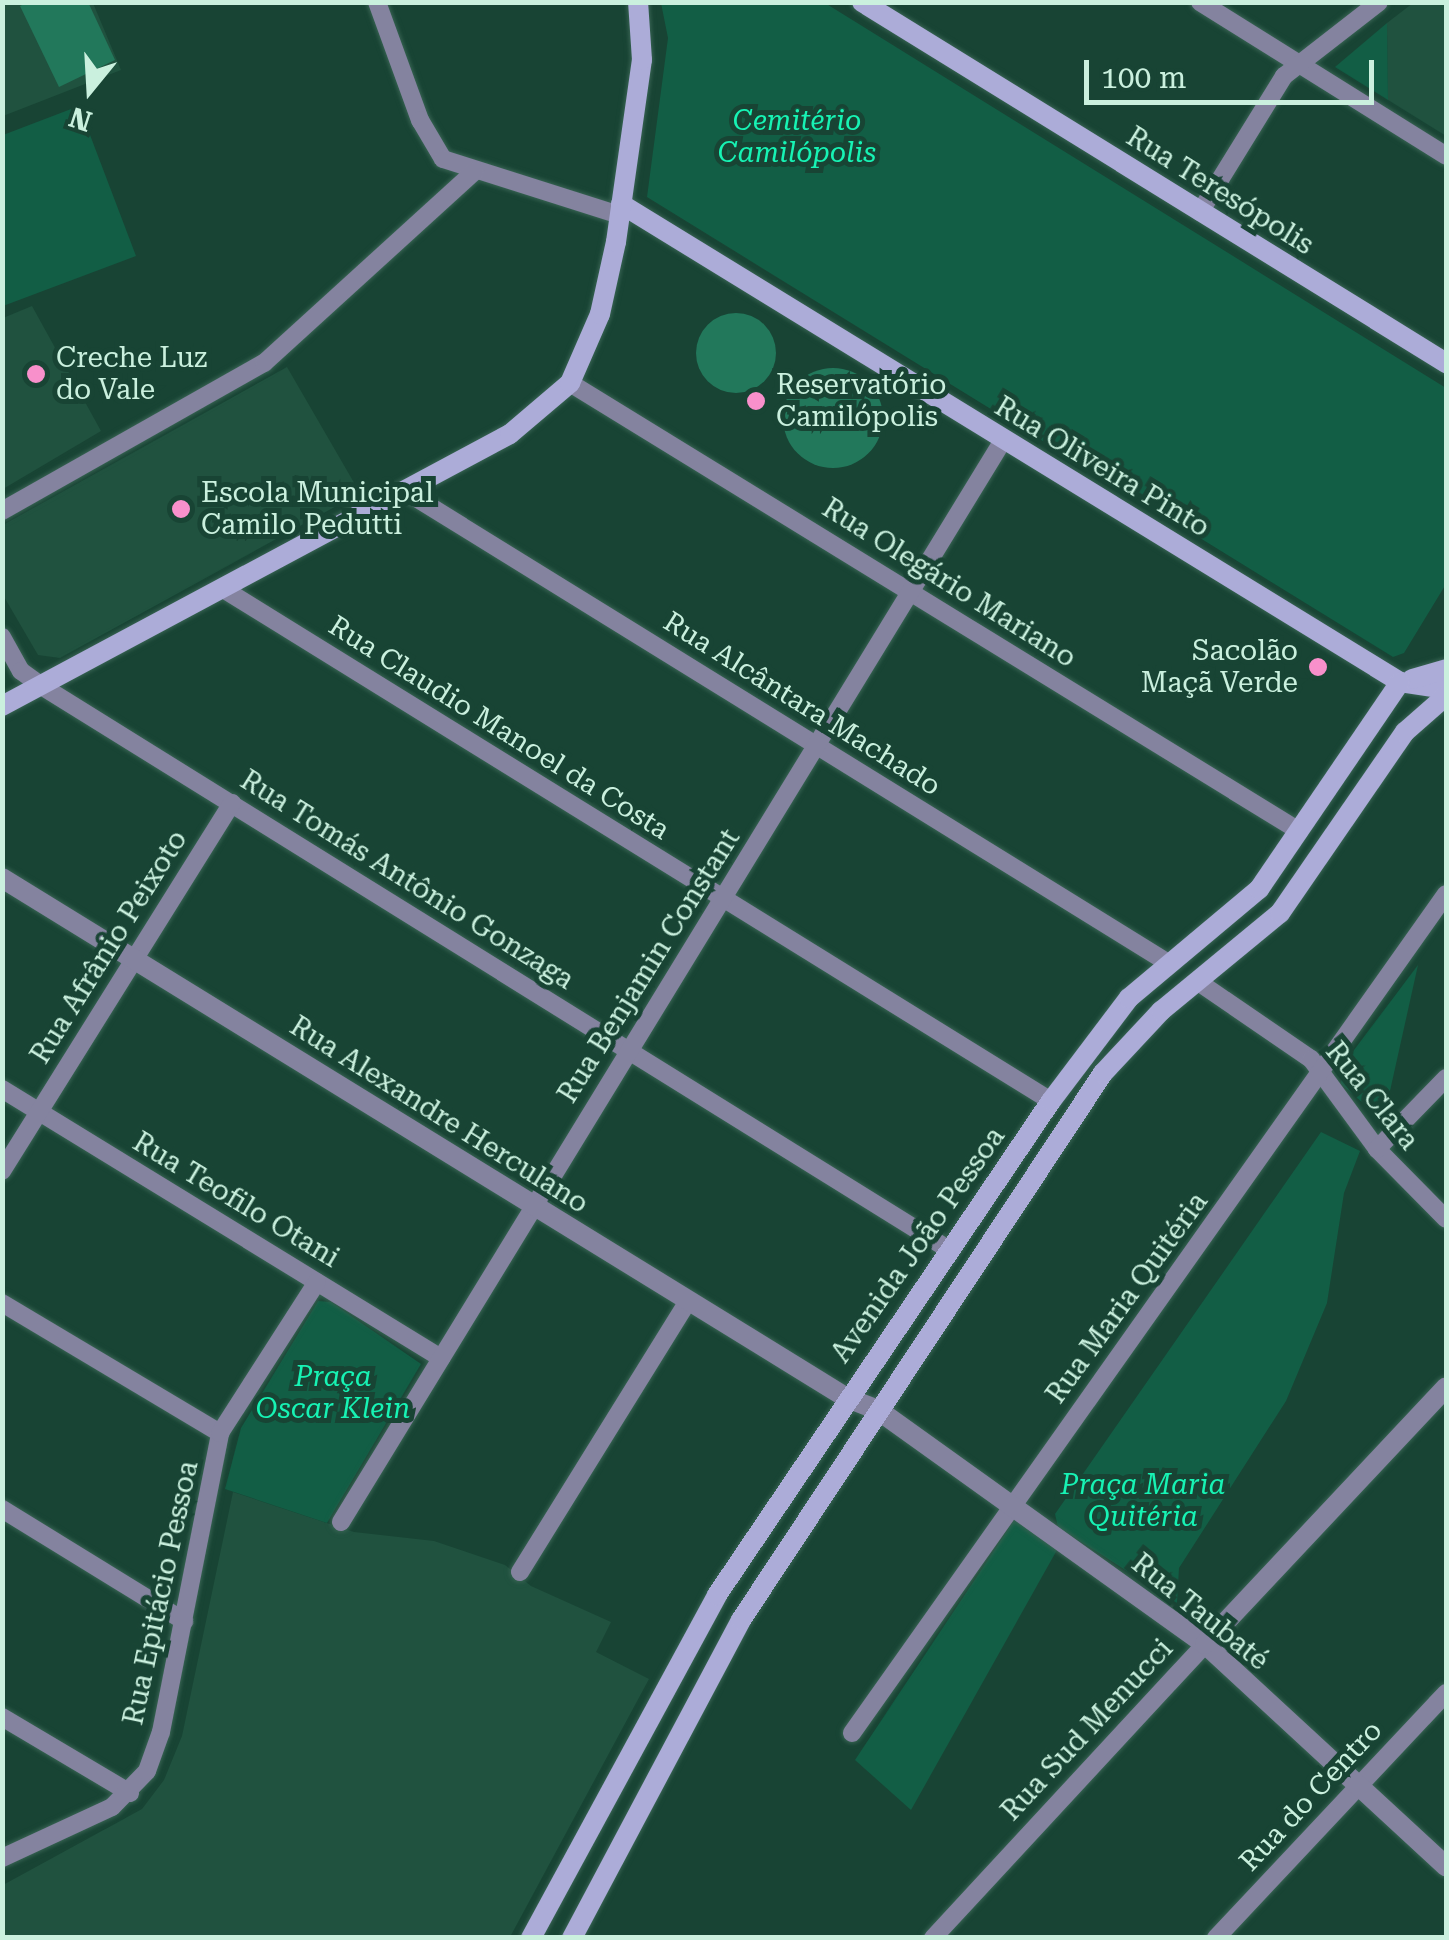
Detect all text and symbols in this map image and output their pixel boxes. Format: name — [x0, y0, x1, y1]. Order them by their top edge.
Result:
north arrow — [40, 40, 140, 140]
scale bar — [1089, 40, 1379, 102]
text: 100 m — [1101, 60, 1186, 95]
text: N — [65, 100, 96, 138]
park label: Cemitério Camilópolis — [718, 104, 876, 170]
street label: Rua Teresópolis — [1120, 120, 1320, 262]
place label: Creche Luz do Vale — [56, 341, 207, 407]
marker: Creche Luz do Vale — [25, 363, 47, 385]
place label: Reservatório Camilópolis — [776, 368, 947, 434]
marker: Reservatório Camilópolis — [745, 390, 767, 412]
street label: Rua Oliveira Pinto — [989, 390, 1215, 544]
place label: Escola Municipal Camilo Pedutti — [201, 476, 434, 542]
street label: Rua Olegário Mariano — [816, 491, 1082, 675]
marker: Escola Municipal Camilo Pedutti — [170, 498, 192, 520]
street label: Rua Alcântara Machado — [657, 605, 947, 803]
street label: Rua Claudio Manoel da Costa — [323, 609, 675, 847]
place label: Sacolão Maçã Verde — [1141, 634, 1298, 700]
marker: Sacolão Maçã Verde — [1307, 656, 1329, 678]
street label: Rua Tomás Antônio Gonzaga — [234, 763, 580, 997]
street label: Rua Benjamin Constant — [551, 823, 747, 1109]
street label: Rua Afrânio Peixoto — [24, 824, 194, 1070]
street label: Rua Alexandre Herculano — [284, 1009, 594, 1221]
street label: Rua Clara — [1318, 1035, 1426, 1157]
street label: Avenida João Pessoa — [824, 1121, 1012, 1369]
street label: Rua Teofilo Otani — [127, 1125, 345, 1275]
street label: Rua Maria Quitéria — [1039, 1186, 1215, 1410]
park label: Praça Oscar Klein — [256, 1360, 410, 1426]
street label: Rua Epitácio Pessoa — [117, 1458, 205, 1728]
park label: Praça Maria Quitéria — [1061, 1468, 1225, 1534]
street label: Rua Taubaté — [1125, 1547, 1275, 1677]
street label: Rua Sud Menucci — [994, 1632, 1180, 1828]
street label: Rua do Centro — [1233, 1714, 1389, 1878]

